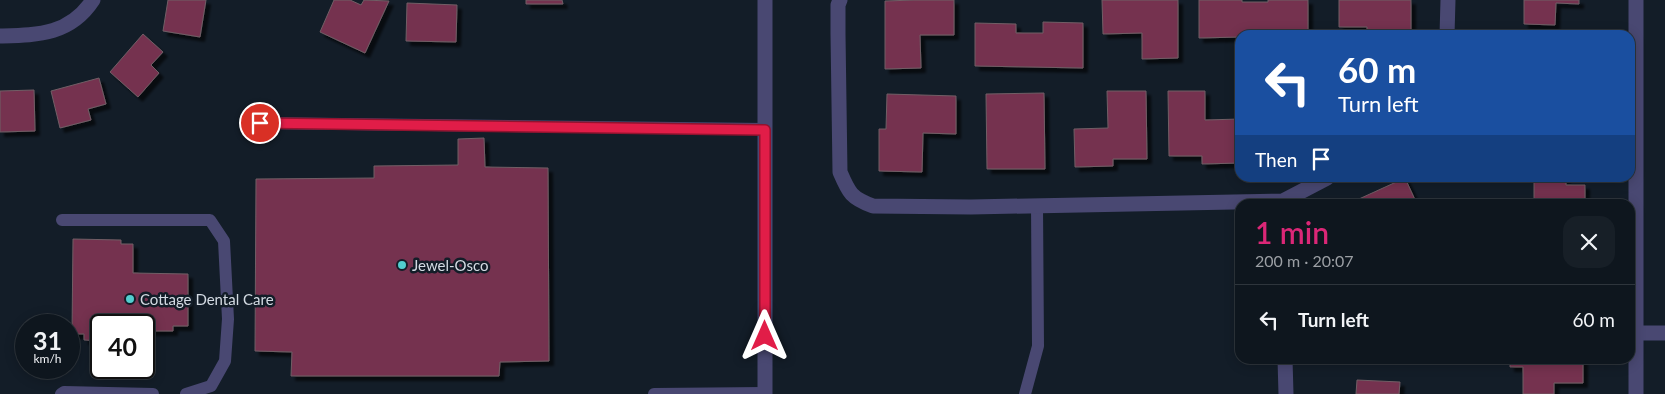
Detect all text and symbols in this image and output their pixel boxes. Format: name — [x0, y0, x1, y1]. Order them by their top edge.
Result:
text: 60 m — [1338, 48, 1416, 90]
icon: left — [1255, 50, 1320, 115]
text: Turn left — [1338, 90, 1419, 117]
pin — [239, 102, 281, 144]
icon: arrive — [246, 109, 274, 137]
icon: arrive — [1307, 145, 1335, 173]
text: Then — [1255, 148, 1297, 171]
text: 1 min — [1255, 214, 1329, 250]
button: close — [1563, 216, 1615, 268]
text: 200 m · 20:07 — [1255, 251, 1354, 270]
place label: Jewel-Osco — [412, 256, 489, 274]
marker: Jewel-Osco — [396, 259, 408, 271]
place label: Cottage Dental Care — [140, 290, 274, 308]
marker: Cottage Dental Care — [124, 293, 136, 305]
icon: left — [1255, 306, 1283, 334]
text: Turn left — [1298, 308, 1369, 331]
text: 60 m — [1572, 308, 1615, 331]
position arrow — [738, 309, 790, 361]
speed limit sign: 40 — [90, 314, 155, 379]
text: 31 — [33, 325, 62, 355]
text: km/h — [33, 351, 62, 366]

